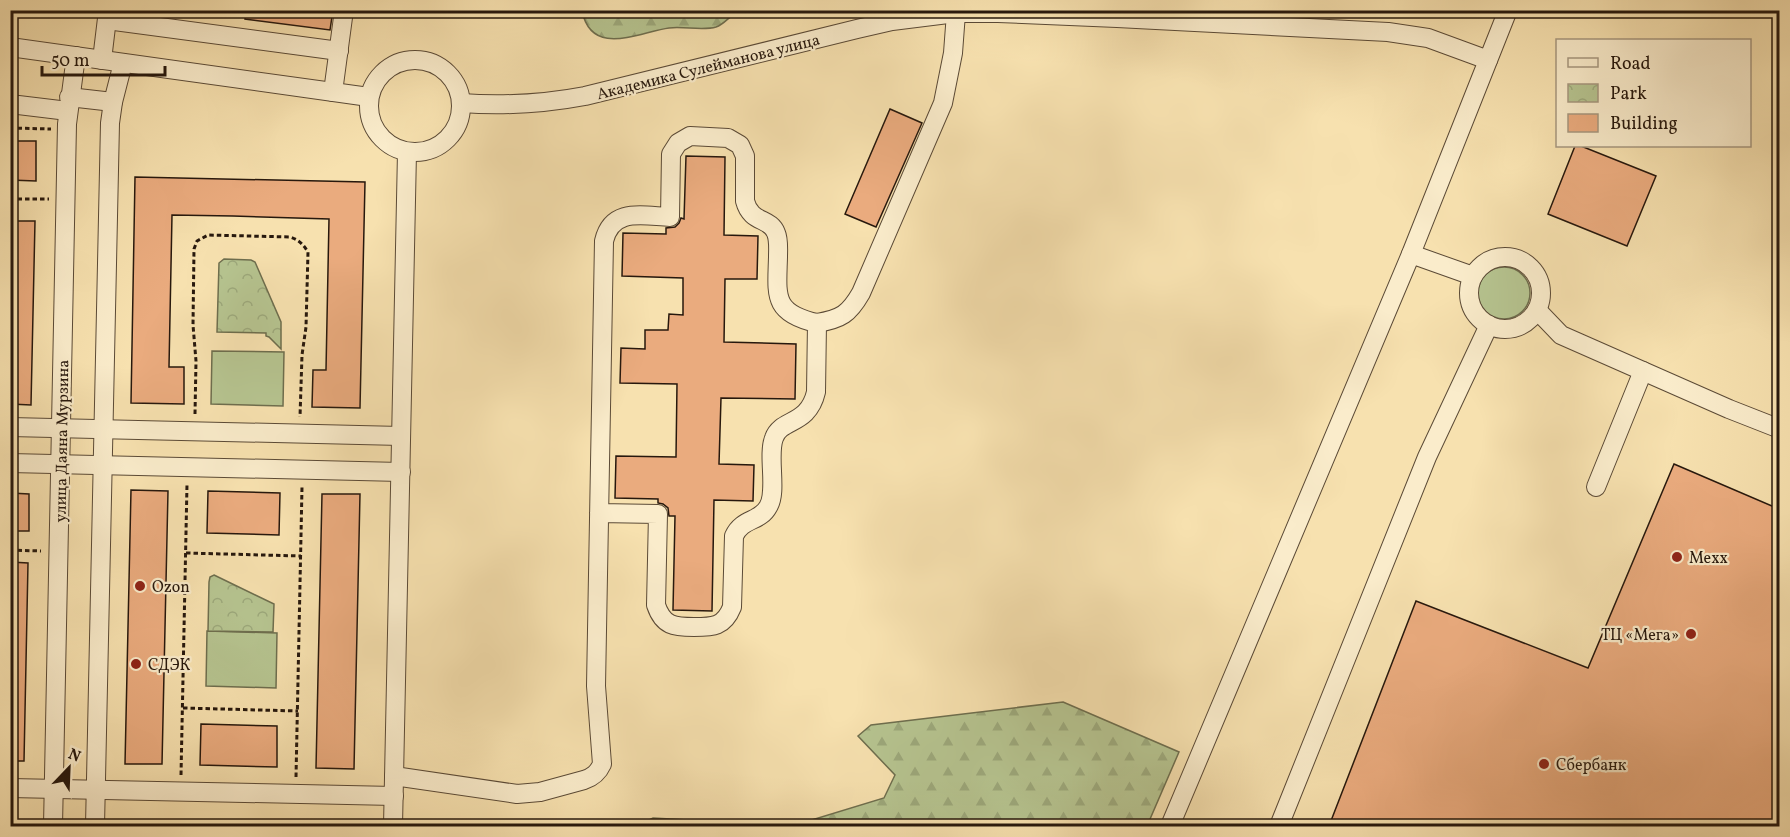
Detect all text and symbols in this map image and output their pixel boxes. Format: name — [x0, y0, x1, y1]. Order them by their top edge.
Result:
street label: Академика Сулейманова улица — [595, 30, 822, 106]
scale bar — [42, 39, 165, 77]
legend — [1556, 39, 1751, 147]
text: 50 m — [51, 49, 90, 74]
text: Road — [1610, 52, 1651, 77]
text: Park — [1610, 82, 1647, 107]
text: Building — [1610, 112, 1678, 137]
street label: улица Даяна Мурзина — [51, 359, 75, 523]
place label: Mexx — [1689, 548, 1728, 570]
marker: Mexx — [1670, 550, 1684, 564]
place label: Ozon — [152, 577, 190, 599]
marker: Ozon — [133, 579, 147, 593]
place label: ТЦ «Мега» — [1601, 625, 1679, 647]
marker: ТЦ «Мега» — [1684, 627, 1698, 641]
place label: СДЭК — [148, 655, 191, 677]
marker: СДЭК — [129, 657, 143, 671]
north arrow — [39, 738, 99, 798]
text: N — [64, 744, 84, 769]
place label: Сбербанк — [1556, 755, 1627, 777]
marker: Сбербанк — [1537, 757, 1551, 771]

